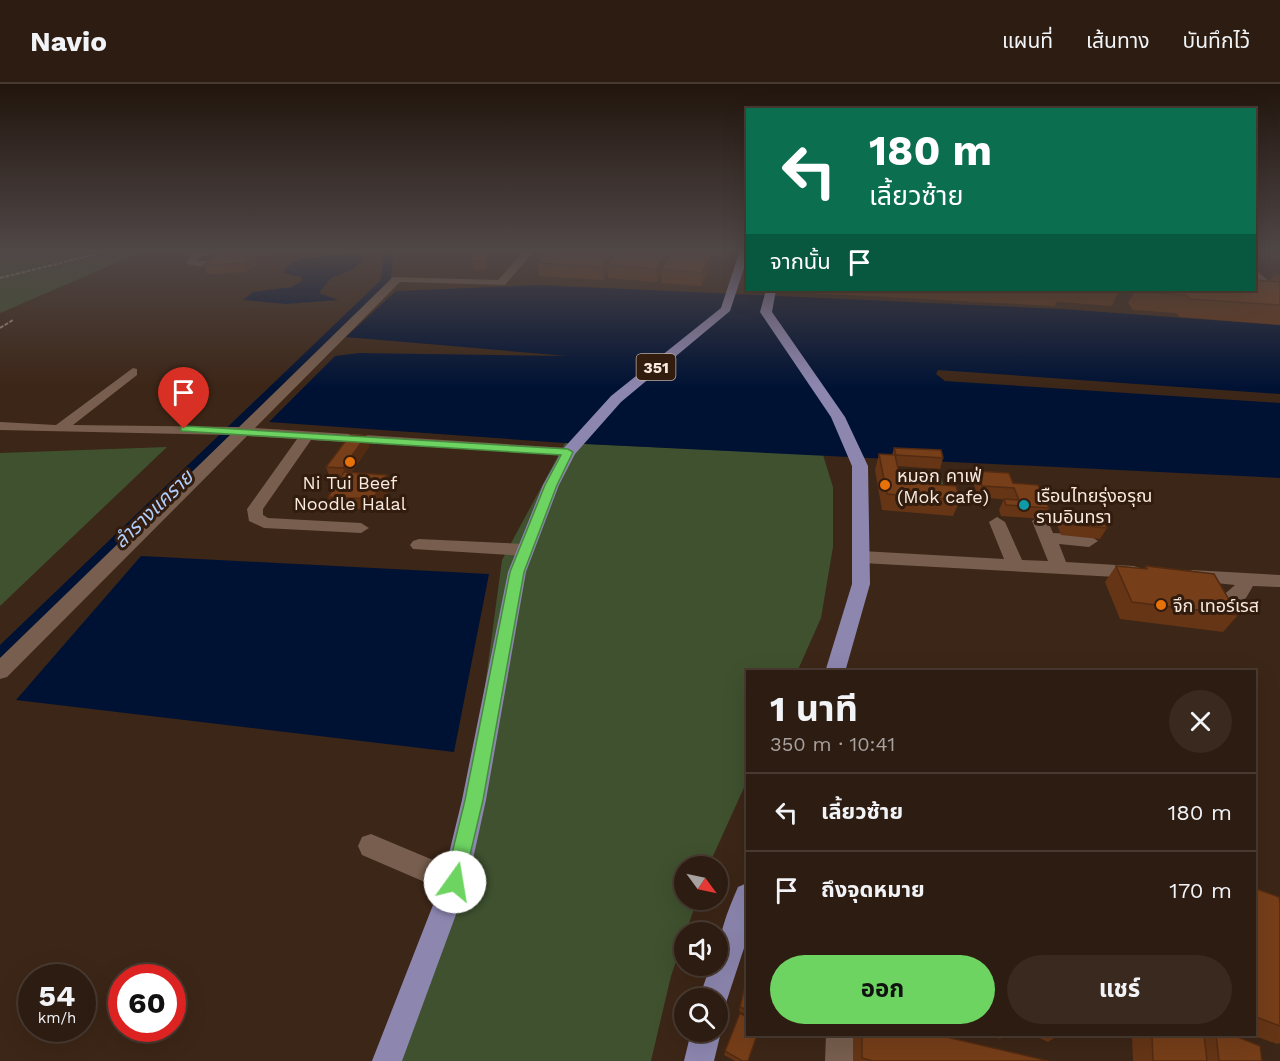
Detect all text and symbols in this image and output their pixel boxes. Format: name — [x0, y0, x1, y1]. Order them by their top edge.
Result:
text: Navio — [30, 25, 107, 58]
text: แผนที่ — [1002, 28, 1053, 53]
text: เส้นทาง — [1086, 28, 1150, 53]
text: บันทึกไว้ — [1183, 28, 1250, 53]
text: 180 m — [869, 126, 992, 175]
icon: left — [770, 132, 848, 210]
text: เลี้ยวซ้าย — [869, 180, 963, 212]
icon: arrive — [843, 246, 876, 279]
text: จากนั้น — [770, 249, 831, 274]
road number: 351 — [636, 354, 676, 380]
pin — [158, 367, 209, 429]
icon: arrive — [167, 376, 200, 409]
marker: Ni Tui Beef Noodle Halal — [343, 455, 357, 469]
water label: ลำรางแคราย — [108, 464, 199, 553]
place label: หมอก คาเฟ่ (Mok cafe) — [897, 465, 989, 507]
place label: Ni Tui Beef Noodle Halal — [294, 472, 407, 514]
marker: หมอก คาเฟ่ (Mok cafe) — [878, 478, 892, 492]
place label: เรือนไทยรุ่งอรุณ รามอินทรา — [1036, 485, 1152, 527]
marker: เรือนไทยรุ่งอรุณ รามอินทรา — [1017, 498, 1031, 512]
place label: จึก เทอร์เรส — [1173, 595, 1259, 616]
marker: จึก เทอร์เรส — [1154, 598, 1168, 612]
text: 1 นาที — [770, 688, 858, 730]
button: close — [1169, 690, 1232, 753]
text: 350 m · 10:41 — [770, 732, 895, 756]
icon: left — [770, 796, 803, 829]
text: เลี้ยวซ้าย — [821, 799, 903, 824]
text: 180 m — [1168, 800, 1232, 825]
position arrow — [423, 850, 487, 914]
north arrow — [674, 856, 728, 910]
map controls — [674, 856, 728, 1042]
icon: arrive — [770, 874, 803, 907]
text: ถึงจุดหมาย — [821, 877, 925, 902]
text: 170 m — [1169, 878, 1232, 903]
button: sound — [674, 922, 728, 976]
button: ออก — [770, 955, 995, 1024]
button: แชร์ — [1007, 955, 1232, 1024]
speed limit sign: 60 — [108, 964, 186, 1042]
text: 54 — [39, 978, 75, 1013]
button: search — [674, 988, 728, 1042]
text: km/h — [38, 1009, 76, 1027]

